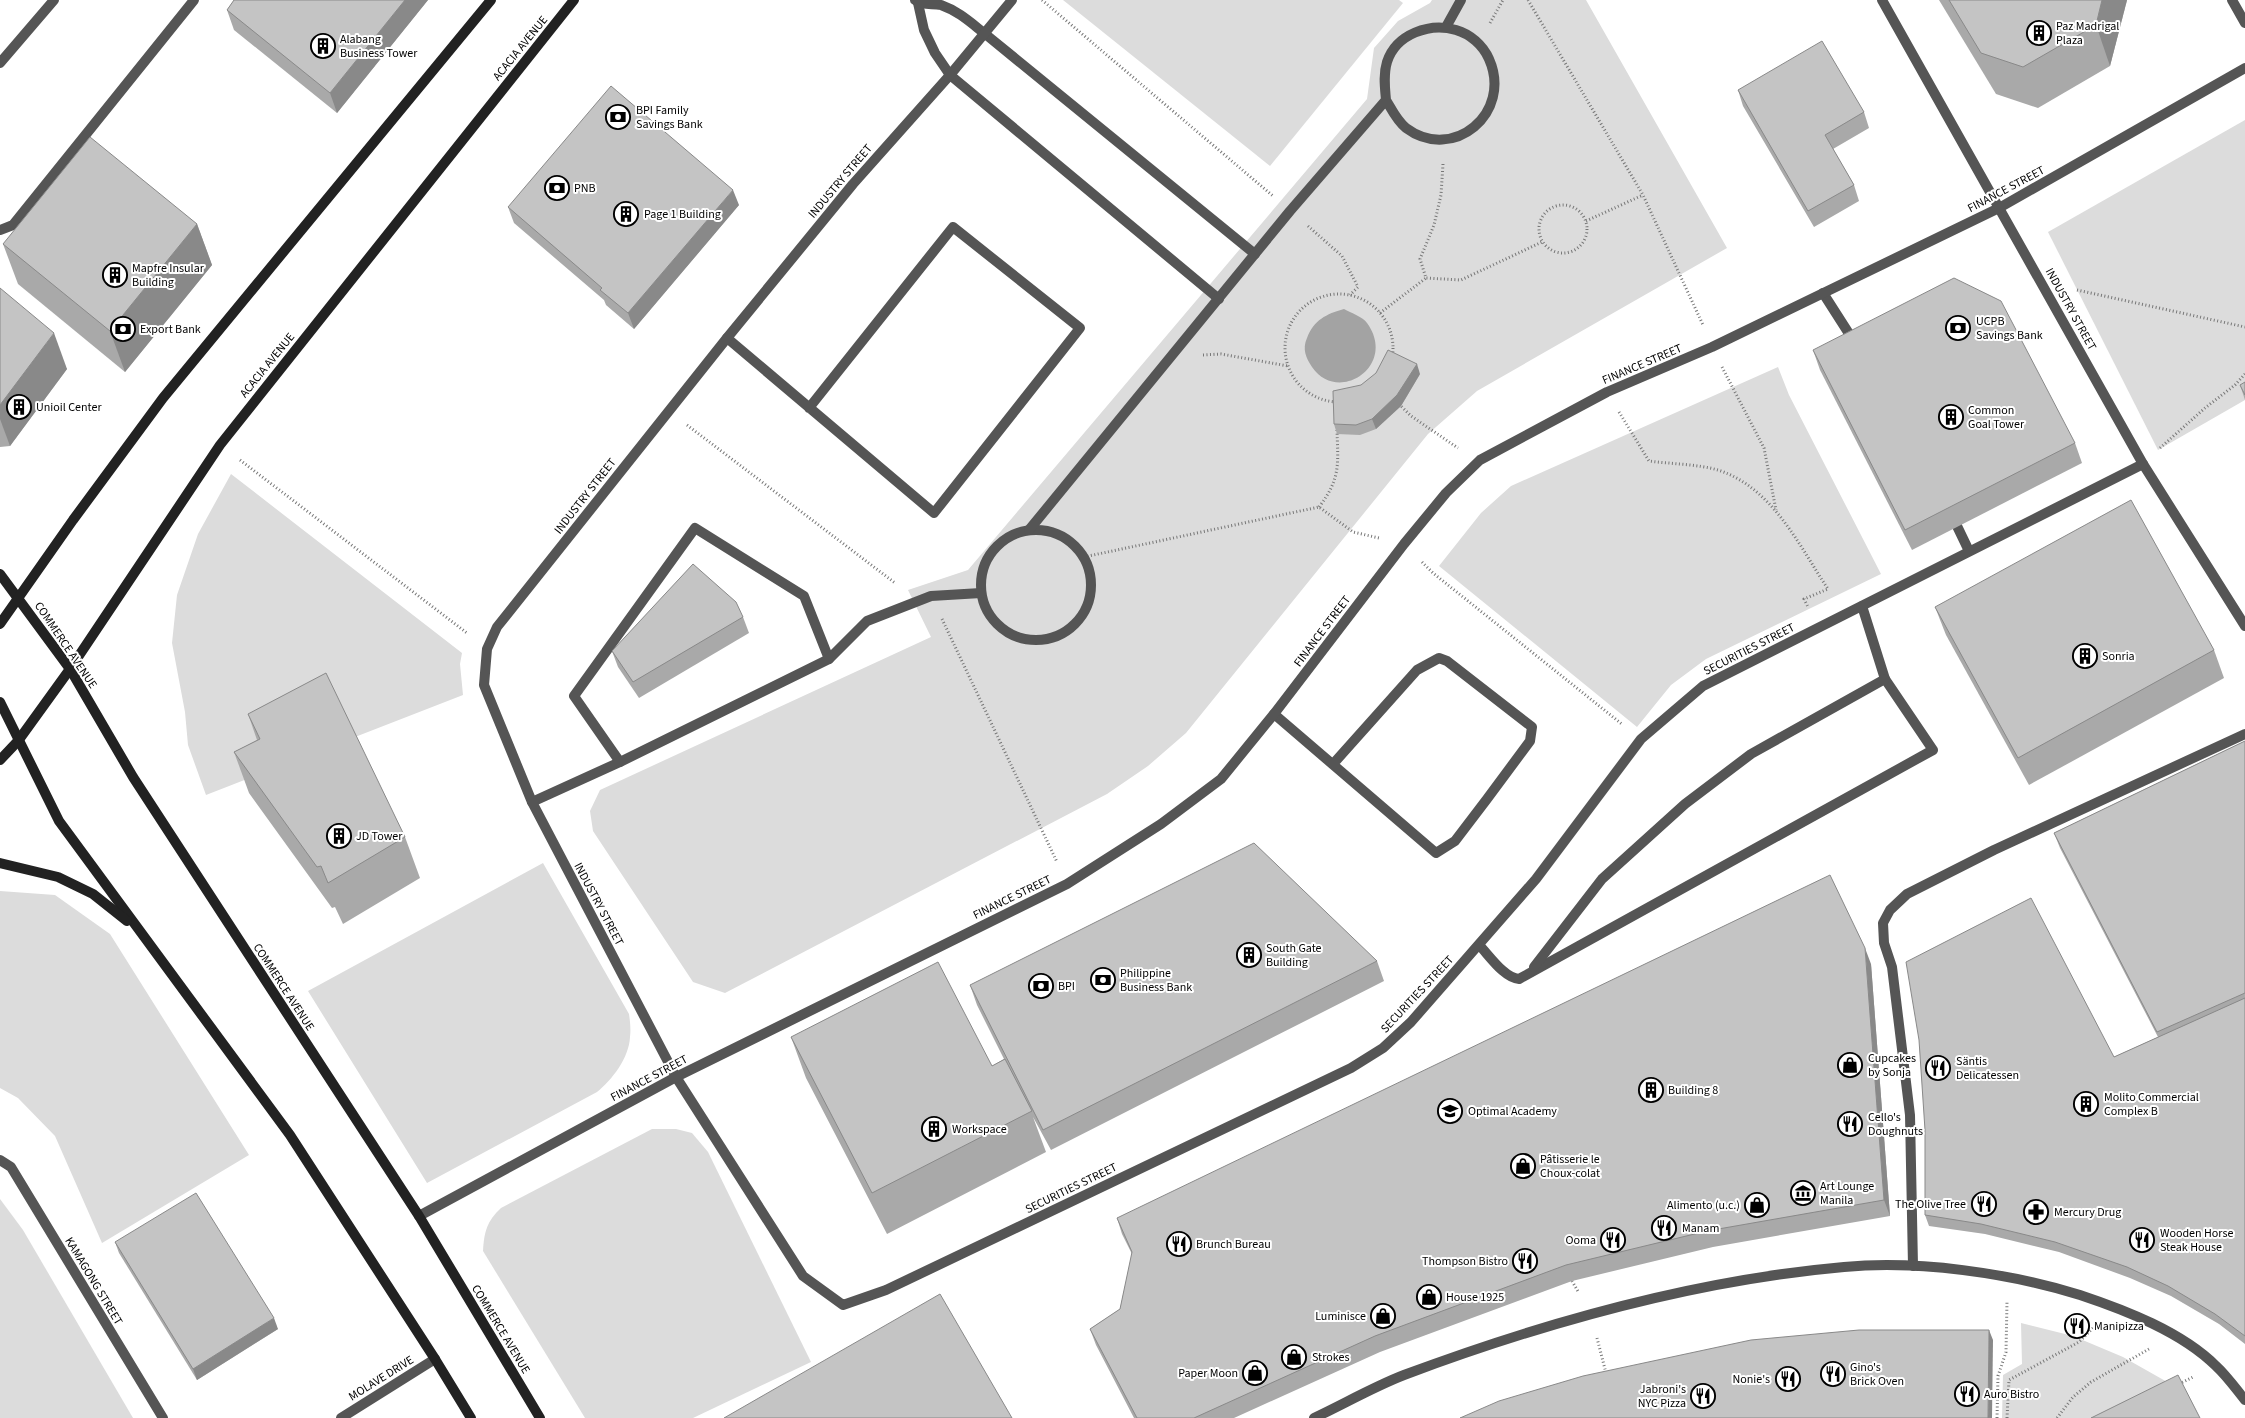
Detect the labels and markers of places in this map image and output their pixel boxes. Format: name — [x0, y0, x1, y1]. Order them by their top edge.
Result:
place label: Paz Madrigal Plaza — [2056, 18, 2119, 49]
building icon: Paz Madrigal Plaza — [2026, 20, 2052, 46]
place label: Alabang Business Tower — [340, 31, 418, 62]
building icon: Alabang Business Tower — [310, 33, 336, 59]
place label: BPI Family Savings Bank — [636, 102, 703, 133]
bank icon: BPI Family Savings Bank — [605, 104, 631, 130]
bank icon: PNB — [544, 175, 570, 201]
place label: PNB — [574, 180, 596, 197]
building icon: Page 1 Building — [613, 201, 639, 227]
place label: Page 1 Building — [644, 206, 721, 223]
place label: Mapfre Insular Building — [132, 260, 205, 291]
building icon: Mapfre Insular Building — [102, 262, 128, 288]
place label: UCPB Savings Bank — [1976, 313, 2043, 344]
bank icon: UCPB Savings Bank — [1945, 315, 1971, 341]
bank icon: Export Bank — [110, 316, 136, 342]
place label: Export Bank — [140, 321, 201, 338]
building icon: Unioil Center — [6, 394, 32, 420]
place label: Unioil Center — [36, 399, 102, 416]
place label: Common Goal Tower — [1968, 402, 2025, 433]
building icon: Common Goal Tower — [1938, 404, 1964, 430]
building icon: Sonria — [2072, 643, 2098, 669]
place label: Sonria — [2102, 648, 2135, 665]
building icon: JD Tower — [326, 823, 352, 849]
place label: JD Tower — [356, 828, 403, 845]
place label: South Gate Building — [1266, 940, 1322, 971]
building icon: South Gate Building — [1236, 942, 1262, 968]
place label: Philippine Business Bank — [1120, 965, 1192, 996]
bank icon: Philippine Business Bank — [1090, 967, 1116, 993]
bank icon: BPI — [1028, 973, 1054, 999]
place label: BPI — [1058, 978, 1075, 995]
place label: Cupcakes by Sonja — [1868, 1050, 1916, 1081]
shop icon: Cupcakes by Sonja — [1837, 1052, 1863, 1078]
place label: Säntis Delicatessen — [1956, 1053, 2019, 1084]
restaurant icon: Säntis Delicatessen — [1925, 1055, 1951, 1081]
building icon: Building 8 — [1638, 1077, 1664, 1103]
place label: Building 8 — [1668, 1082, 1718, 1099]
place label: Molito Commercial Complex B — [2104, 1089, 2199, 1120]
building icon: Molito Commercial Complex B — [2073, 1091, 2099, 1117]
school or university icon: Optimal Academy — [1437, 1098, 1463, 1124]
place label: Optimal Academy — [1468, 1103, 1557, 1120]
place label: Cello's Doughnuts — [1868, 1109, 1923, 1140]
restaurant icon: Cello's Doughnuts — [1837, 1111, 1863, 1137]
building icon: Workspace — [921, 1116, 947, 1142]
place label: Workspace — [952, 1121, 1007, 1138]
place label: Pâtisserie le Choux-colat — [1540, 1151, 1600, 1182]
shop icon: Pâtisserie le Choux-colat — [1510, 1153, 1536, 1179]
place label: Art Lounge Manila — [1820, 1178, 1874, 1209]
museum icon: Art Lounge Manila — [1790, 1180, 1816, 1206]
restaurant icon: The Olive Tree — [1971, 1191, 1997, 1217]
shop icon: Alimento (u.c.) — [1744, 1192, 1770, 1218]
place label: The Olive Tree — [1895, 1196, 1966, 1213]
place label: Alimento (u.c.) — [1667, 1197, 1740, 1214]
pharmacy icon: Mercury Drug — [2023, 1199, 2049, 1225]
place label: Mercury Drug — [2054, 1204, 2121, 1221]
restaurant icon: Manam — [1651, 1215, 1677, 1241]
place label: Manam — [1682, 1220, 1719, 1237]
place label: Wooden Horse Steak House — [2160, 1225, 2233, 1256]
restaurant icon: Ooma — [1600, 1227, 1626, 1253]
restaurant icon: Wooden Horse Steak House — [2129, 1227, 2155, 1253]
restaurant icon: Brunch Bureau — [1166, 1231, 1192, 1257]
place label: Ooma — [1566, 1232, 1596, 1249]
place label: Brunch Bureau — [1196, 1236, 1271, 1253]
restaurant icon: Thompson Bistro — [1512, 1248, 1538, 1274]
place label: Thompson Bistro — [1422, 1253, 1508, 1270]
shop icon: House 1925 — [1416, 1284, 1442, 1310]
place label: House 1925 — [1446, 1289, 1504, 1306]
shop icon: Luminisce — [1370, 1303, 1396, 1329]
place label: Luminisce — [1315, 1308, 1366, 1325]
restaurant icon: Manipizza — [2064, 1313, 2090, 1339]
place label: Manipizza — [2094, 1318, 2144, 1335]
shop icon: Strokes — [1281, 1344, 1307, 1370]
place label: Strokes — [1312, 1349, 1349, 1366]
place label: Gino's Brick Oven — [1850, 1359, 1904, 1390]
shop icon: Paper Moon — [1242, 1360, 1268, 1386]
restaurant icon: Gino's Brick Oven — [1820, 1361, 1846, 1387]
place label: Paper Moon — [1178, 1365, 1238, 1382]
restaurant icon: Nonie's — [1775, 1366, 1801, 1392]
place label: Nonie's — [1732, 1371, 1770, 1388]
place label: Jabroni's NYC Pizza — [1638, 1381, 1686, 1412]
restaurant icon: Auro Bistro — [1954, 1381, 1980, 1407]
restaurant icon: Jabroni's NYC Pizza — [1690, 1383, 1716, 1409]
place label: Auro Bistro — [1984, 1386, 2039, 1403]

